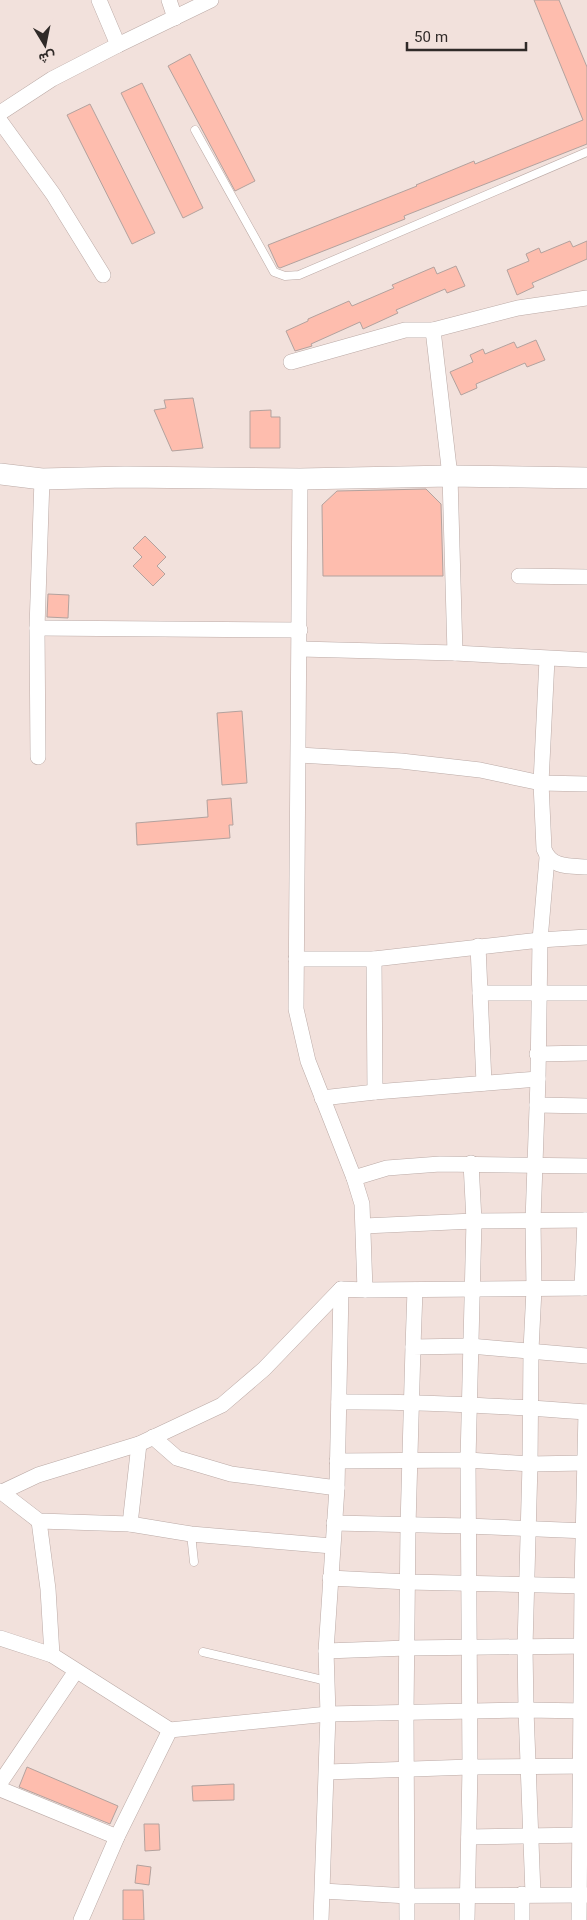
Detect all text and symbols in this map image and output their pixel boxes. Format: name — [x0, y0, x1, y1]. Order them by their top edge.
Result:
north arrow — [20, 20, 70, 70]
scale bar — [407, 20, 526, 52]
text: 50 m — [414, 27, 448, 50]
text: ش — [37, 44, 57, 68]

